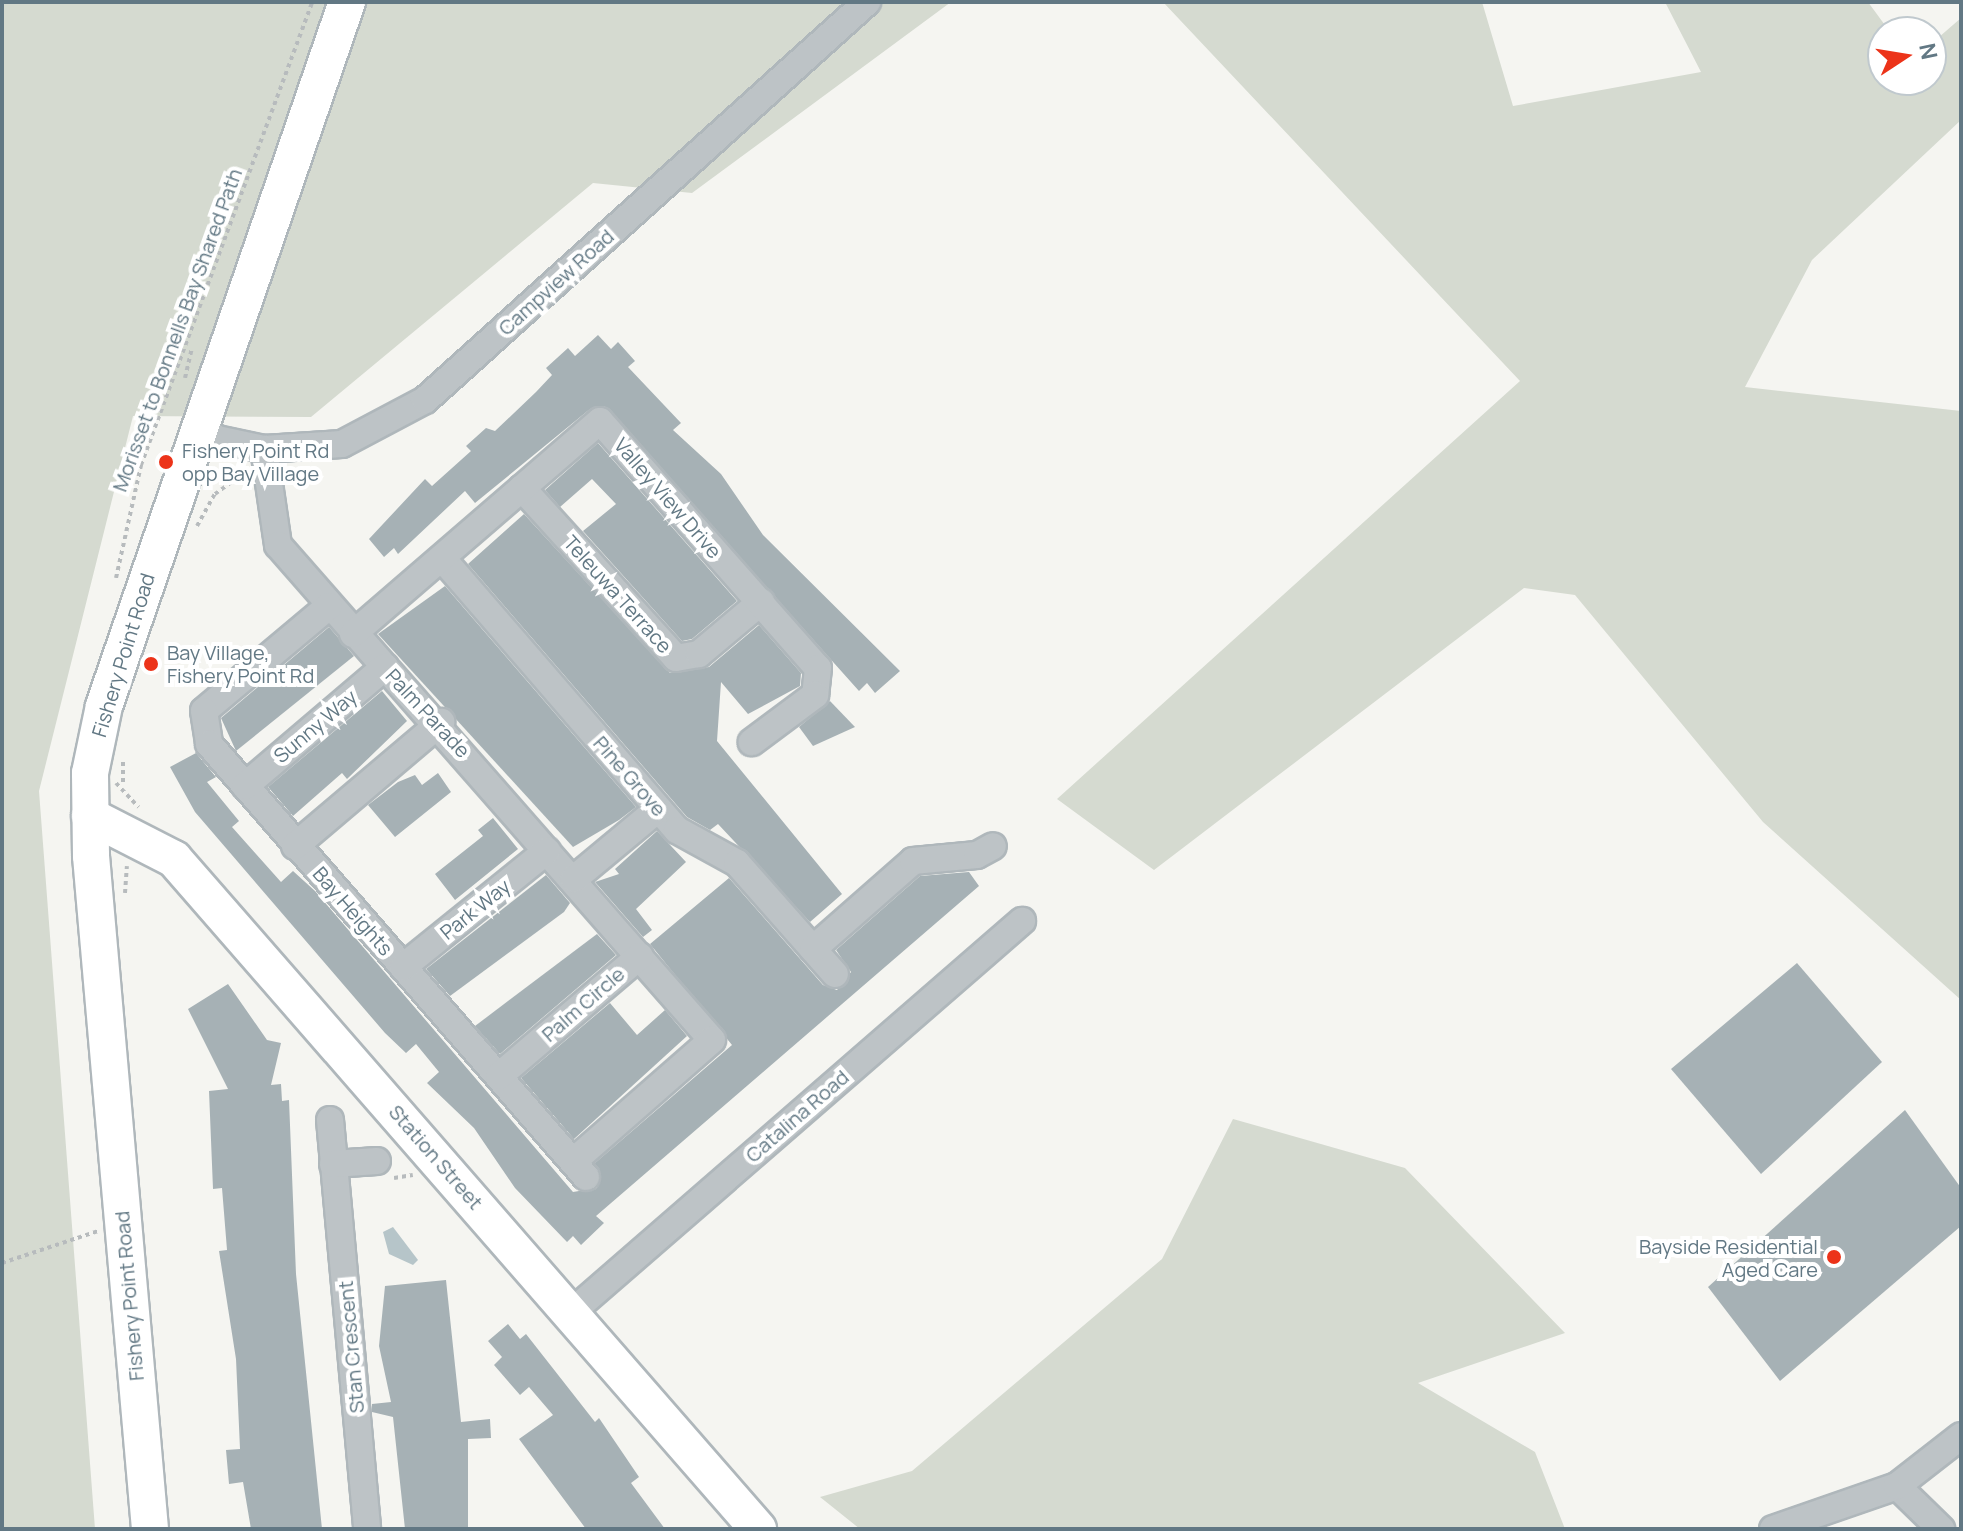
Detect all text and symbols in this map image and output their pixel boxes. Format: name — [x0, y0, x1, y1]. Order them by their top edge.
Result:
north arrow — [1867, 16, 1947, 96]
text: N — [1912, 41, 1945, 62]
street label: Morisset to Bonnells Bay Shared Path — [107, 165, 247, 495]
street label: Campview Road — [493, 224, 619, 340]
street label: Valley View Drive — [609, 433, 727, 563]
place label: Fishery Point Rd opp Bay Village — [182, 438, 329, 485]
marker: Fishery Point Rd opp Bay Village — [157, 453, 175, 471]
street label: Teleuwa Terrace — [559, 530, 677, 658]
street label: Fishery Point Road — [87, 570, 159, 740]
place label: Bay Village, Fishery Point Rd — [167, 640, 314, 687]
marker: Bay Village, Fishery Point Rd — [142, 655, 160, 673]
street label: Palm Parade — [381, 664, 475, 762]
street label: Sunny Way — [269, 684, 361, 768]
street label: Pine Grove — [589, 731, 671, 821]
street label: Bay Heights — [308, 862, 398, 960]
street label: Park Way — [435, 874, 515, 944]
street label: Palm Circle — [537, 962, 629, 1046]
street label: Catalina Road — [741, 1065, 853, 1167]
street label: Station Street — [384, 1100, 488, 1214]
street label: Fishery Point Road — [110, 1210, 148, 1382]
place label: Bayside Residential Aged Care — [1639, 1234, 1818, 1281]
marker: Bayside Residential Aged Care — [1825, 1248, 1843, 1266]
street label: Stan Crescent — [333, 1280, 369, 1414]

